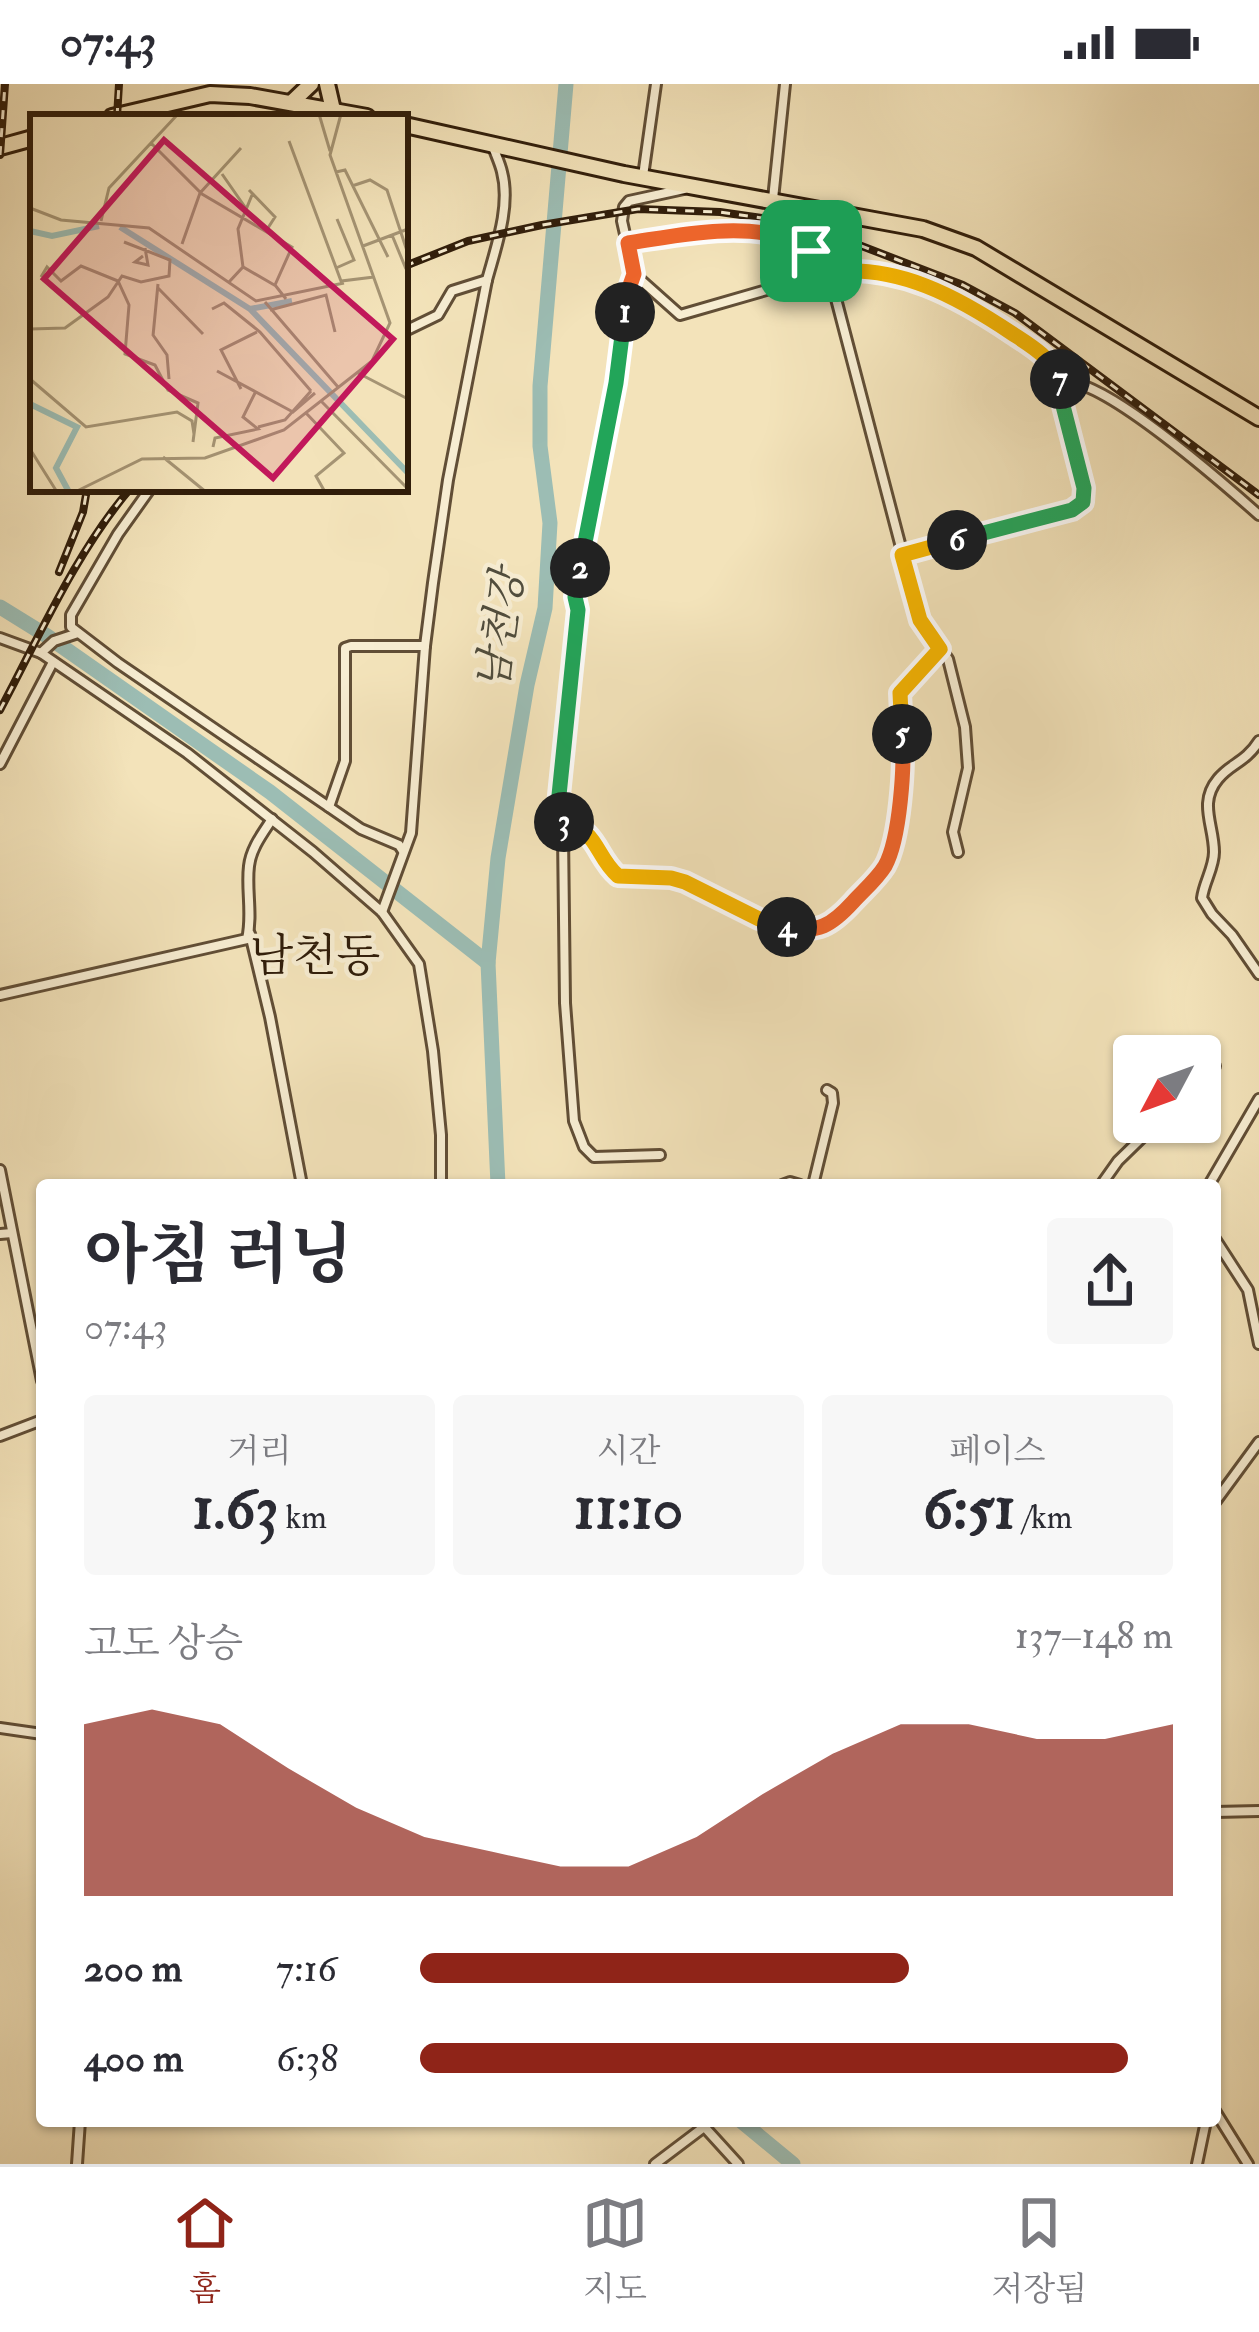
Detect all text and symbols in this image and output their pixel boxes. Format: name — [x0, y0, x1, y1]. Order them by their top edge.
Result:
text: 07:43 — [60, 14, 156, 70]
inset map — [30, 114, 408, 492]
pin — [760, 200, 862, 302]
icon: arrive — [778, 218, 844, 284]
pin: 1 — [595, 282, 655, 342]
text: 1 — [619, 291, 631, 332]
pin: 7 — [1030, 349, 1090, 409]
text: 7 — [1052, 358, 1068, 399]
pin: 6 — [927, 510, 987, 570]
text: 6 — [949, 519, 965, 560]
pin: 2 — [550, 538, 610, 598]
text: 2 — [572, 547, 588, 588]
water label: 남천강 — [467, 561, 536, 694]
pin: 5 — [872, 704, 932, 764]
text: 5 — [895, 713, 909, 754]
pin: 3 — [534, 792, 594, 852]
text: 3 — [558, 801, 570, 842]
pin: 4 — [757, 897, 817, 957]
text: 4 — [778, 906, 796, 947]
district label: 남천동 — [250, 929, 380, 985]
north arrow — [1113, 1035, 1221, 1143]
map controls — [1113, 1035, 1221, 1143]
text: 아침 러닝 — [84, 1215, 353, 1298]
button: share — [1047, 1218, 1173, 1344]
text: 07:43 — [84, 1302, 168, 1351]
text: 거리 — [228, 1431, 291, 1472]
text: 시간 — [597, 1431, 660, 1472]
text: 페이스 — [950, 1431, 1045, 1472]
text: 1.63 — [192, 1472, 279, 1547]
text: 11:10 — [574, 1472, 683, 1547]
text: 6:51 — [923, 1472, 1016, 1547]
text: km — [279, 1497, 327, 1538]
text: /km — [1016, 1497, 1072, 1538]
text: 137–148 m — [1015, 1611, 1173, 1660]
text: 고도 상승 — [84, 1619, 243, 1668]
text: 200 m — [84, 1944, 182, 1993]
text: 7:16 — [276, 1944, 337, 1993]
text: 400 m — [84, 2034, 183, 2083]
text: 6:38 — [276, 2034, 339, 2083]
tab: 홈 — [172, 2190, 238, 2310]
tab: 지도 — [582, 2190, 648, 2310]
tab: 저장됨 — [991, 2190, 1087, 2310]

